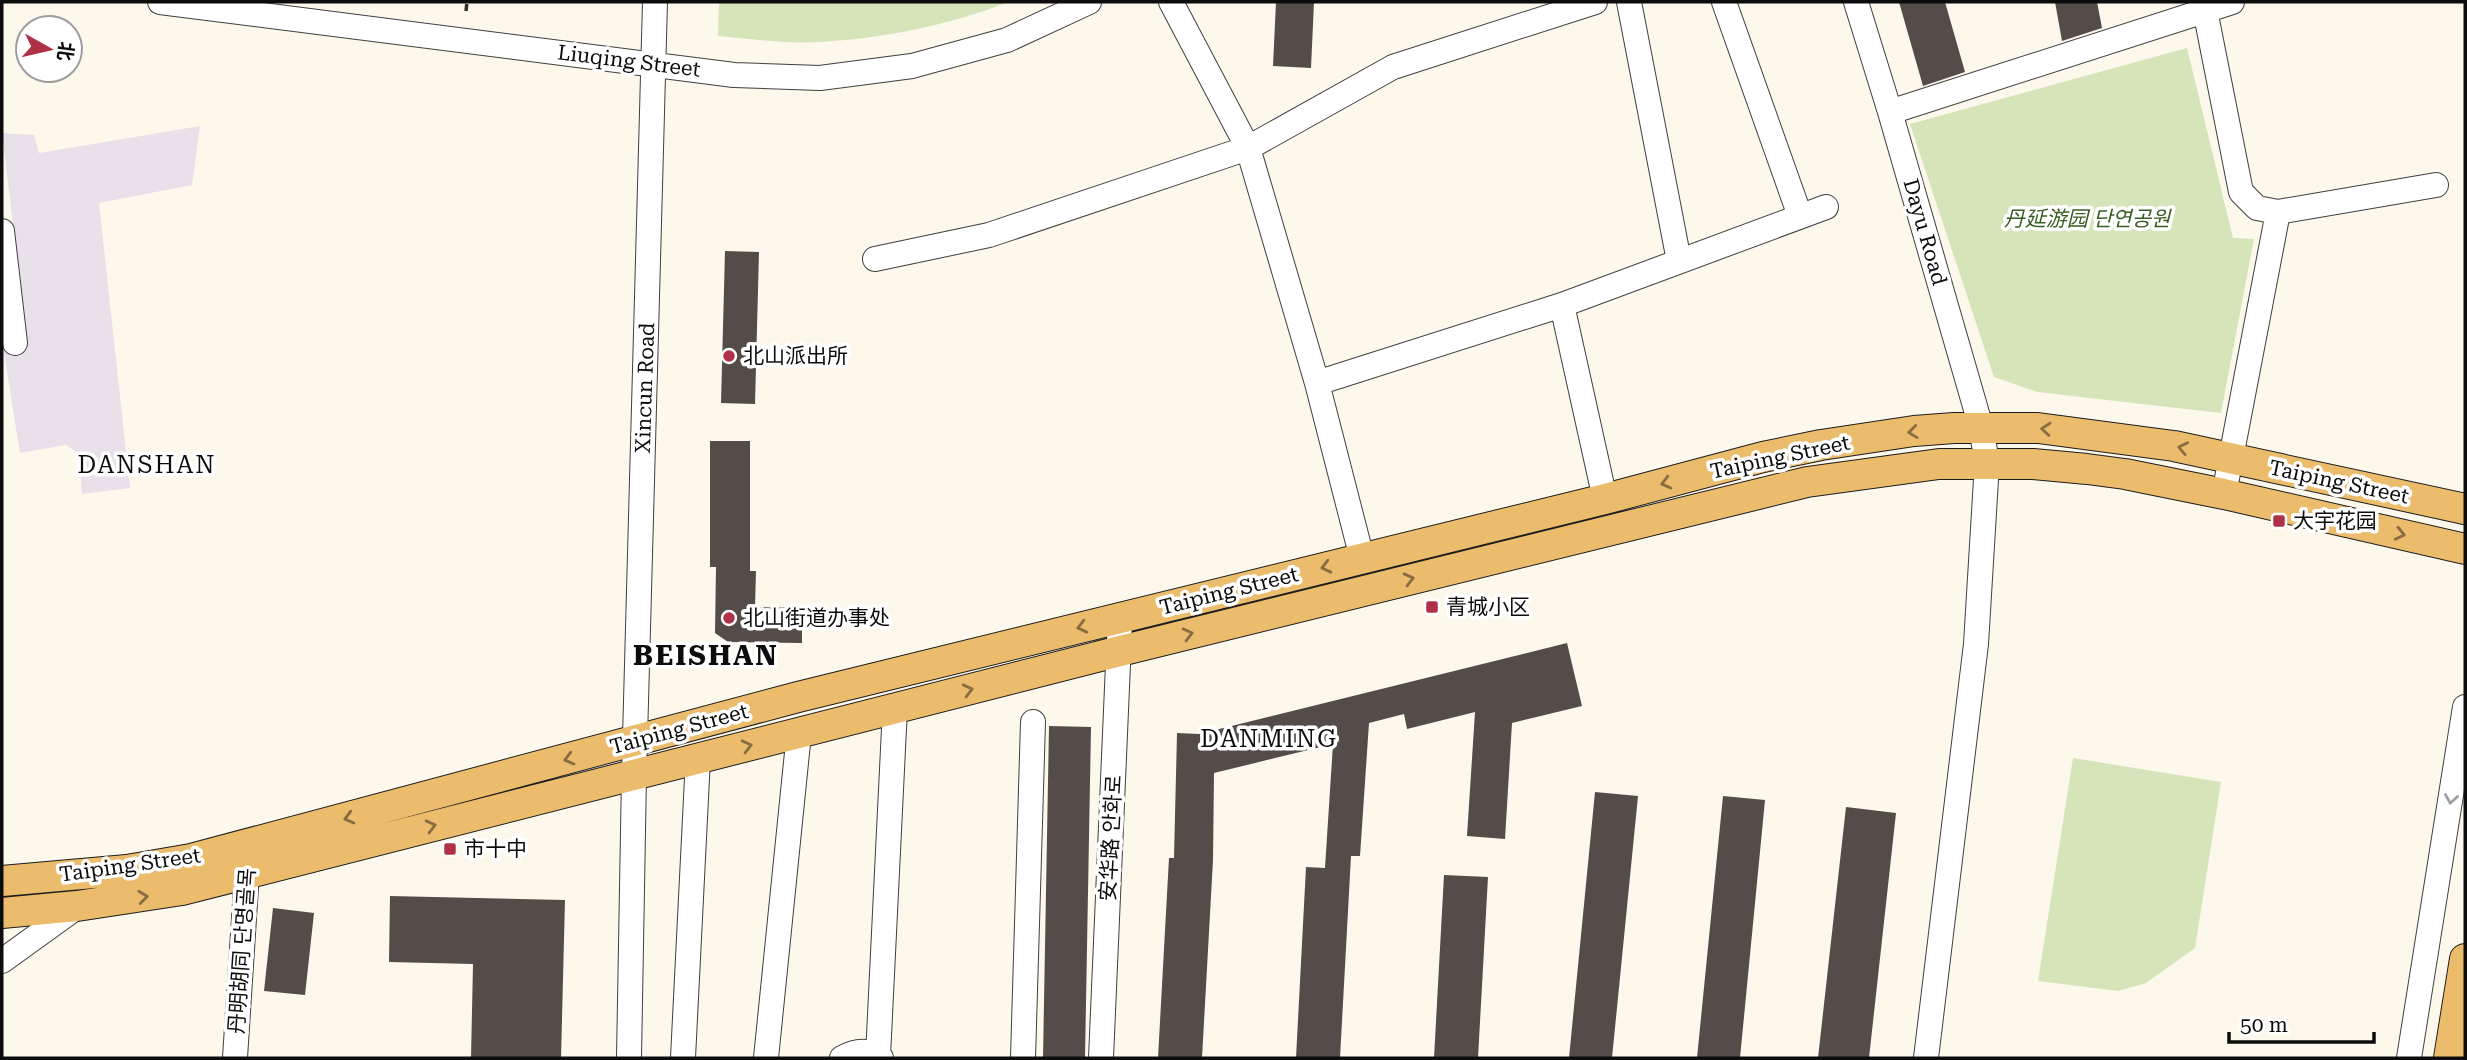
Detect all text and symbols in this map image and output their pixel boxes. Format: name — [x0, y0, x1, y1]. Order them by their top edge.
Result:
north arrow — [14, 14, 84, 84]
text: 北 — [53, 40, 78, 62]
street label: Liuqing Street — [556, 40, 702, 82]
street label: Dayu Road — [1898, 176, 1952, 289]
park label: 丹延游园 단연공원 — [2004, 207, 2172, 231]
street label: Xincun Road — [631, 322, 659, 454]
place label: 北山派出所 — [743, 344, 848, 368]
marker: 北山派出所 — [721, 348, 737, 364]
one-way arrow — [2040, 422, 2051, 437]
one-way arrow — [1907, 424, 1918, 439]
street label: Taiping Street — [1708, 430, 1852, 484]
one-way arrow — [2177, 441, 2189, 456]
district label: DANSHAN — [78, 451, 216, 479]
street label: Taiping Street — [2267, 455, 2411, 509]
one-way arrow — [1660, 474, 1672, 489]
place label: 大宇花园 — [2293, 509, 2377, 533]
marker: 大宇花园 — [2271, 513, 2287, 529]
one-way arrow — [2394, 526, 2406, 540]
one-way arrow — [1320, 559, 1332, 573]
street label: Taiping Street — [1157, 562, 1301, 620]
one-way arrow — [1403, 573, 1415, 587]
place label: 青城小区 — [1446, 595, 1530, 619]
marker: 青城小区 — [1424, 599, 1440, 615]
place label: 北山街道办事处 — [743, 606, 890, 630]
marker: 北山街道办事处 — [721, 610, 737, 626]
one-way arrow — [1076, 619, 1088, 634]
one-way arrow — [1182, 628, 1194, 642]
district label: BEISHAN — [633, 639, 779, 672]
one-way arrow — [962, 684, 974, 698]
street label: Taiping Street — [607, 699, 751, 759]
district label: DANMING — [1200, 725, 1338, 753]
one-way arrow — [741, 740, 753, 754]
one-way arrow — [563, 751, 575, 765]
street label: 安华路 안화로 — [1096, 774, 1126, 902]
one-way arrow — [2443, 793, 2458, 805]
one-way arrow — [343, 809, 355, 824]
one-way arrow — [425, 820, 437, 834]
place label: 市十中 — [464, 837, 527, 861]
marker: 市十中 — [442, 841, 458, 857]
street label: Taiping Street — [58, 843, 202, 887]
street label: 丹明胡同 단명골목 — [224, 867, 260, 1035]
one-way arrow — [137, 890, 148, 905]
scale bar — [2229, 1000, 2374, 1044]
text: 50 m — [2240, 1013, 2288, 1037]

